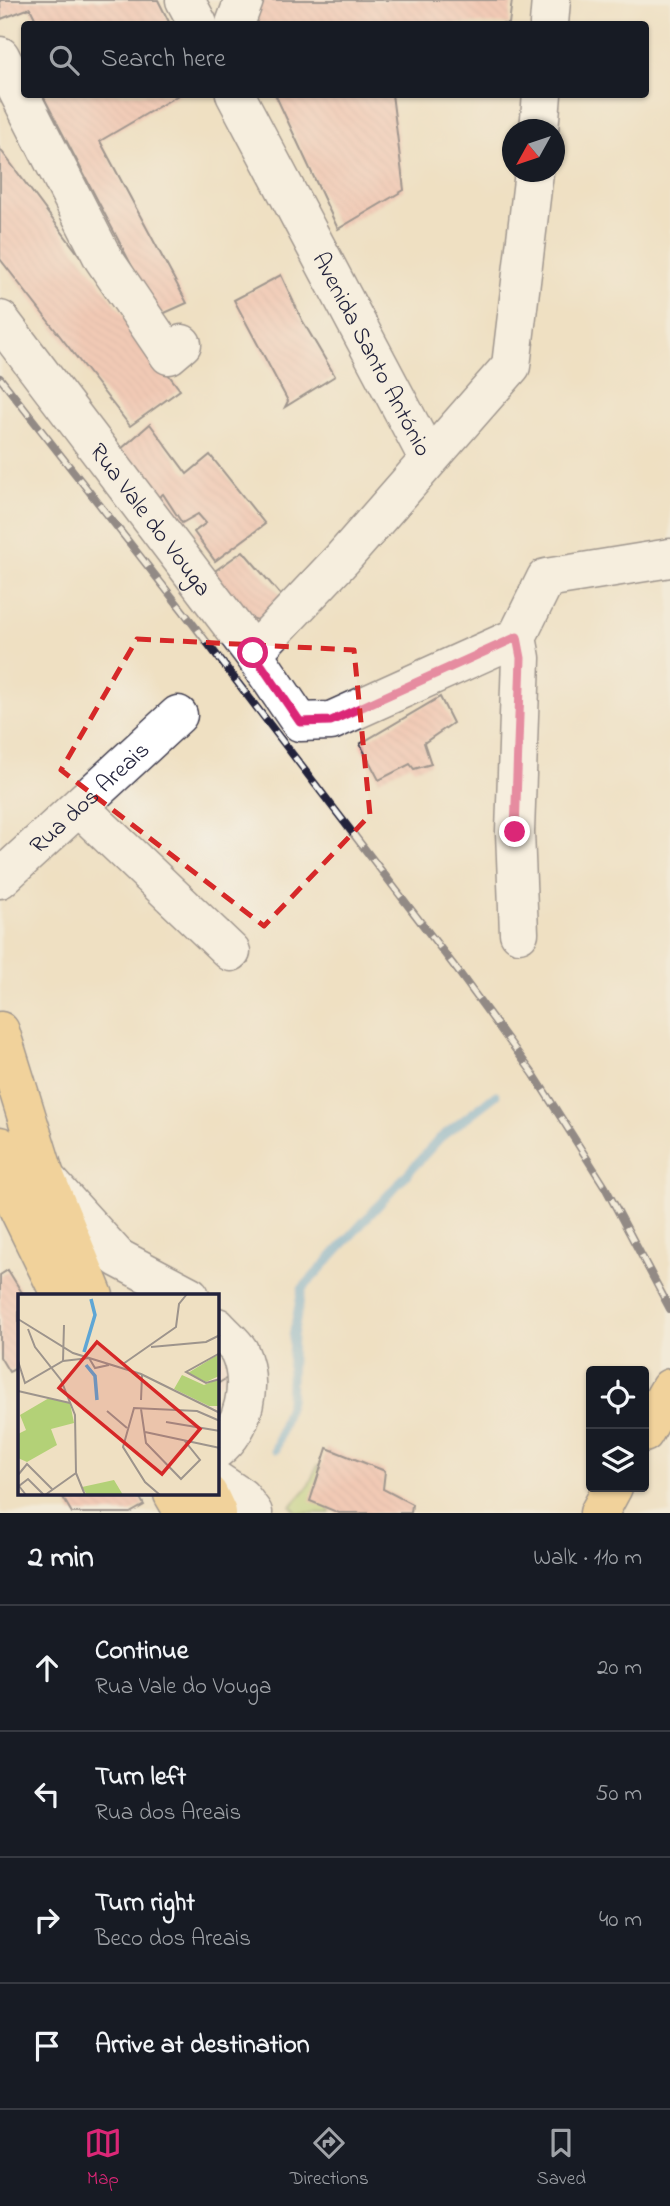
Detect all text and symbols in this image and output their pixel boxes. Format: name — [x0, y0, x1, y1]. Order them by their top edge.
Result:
search box — [21, 21, 649, 98]
icon: search — [45, 41, 83, 79]
text: Search here — [101, 41, 226, 79]
north arrow — [502, 119, 565, 182]
street label: Avenida Santo António — [302, 247, 439, 463]
street label: Rua Vale do Vouga — [80, 437, 219, 604]
route start — [237, 637, 268, 668]
street label: Rua dos Areais — [23, 734, 159, 863]
route end — [499, 816, 530, 847]
inset map — [18, 1294, 219, 1496]
map controls — [586, 1366, 649, 1492]
button: locate — [586, 1366, 649, 1429]
button: layers — [586, 1429, 649, 1492]
text: 2 min — [28, 1537, 94, 1581]
text: Walk · 110 m — [533, 1542, 642, 1575]
text: Continue — [95, 1633, 188, 1671]
icon: ahead — [28, 1649, 66, 1687]
text: 20 m — [597, 1652, 642, 1685]
text: Rua Vale do Vouga — [95, 1671, 271, 1704]
text: Turn left — [95, 1759, 186, 1797]
icon: left — [28, 1775, 66, 1813]
text: 50 m — [595, 1778, 642, 1811]
text: Rua dos Areais — [95, 1797, 241, 1830]
text: Turn right — [95, 1885, 195, 1923]
icon: right — [28, 1901, 66, 1939]
text: 40 m — [599, 1904, 642, 1937]
text: Beco dos Areais — [95, 1923, 251, 1956]
icon: arrive — [28, 2027, 66, 2065]
text: Arrive at destination — [95, 2027, 310, 2065]
tab: Map — [84, 2124, 122, 2193]
tab: Directions — [290, 2124, 369, 2193]
tab: Saved — [537, 2124, 586, 2193]

